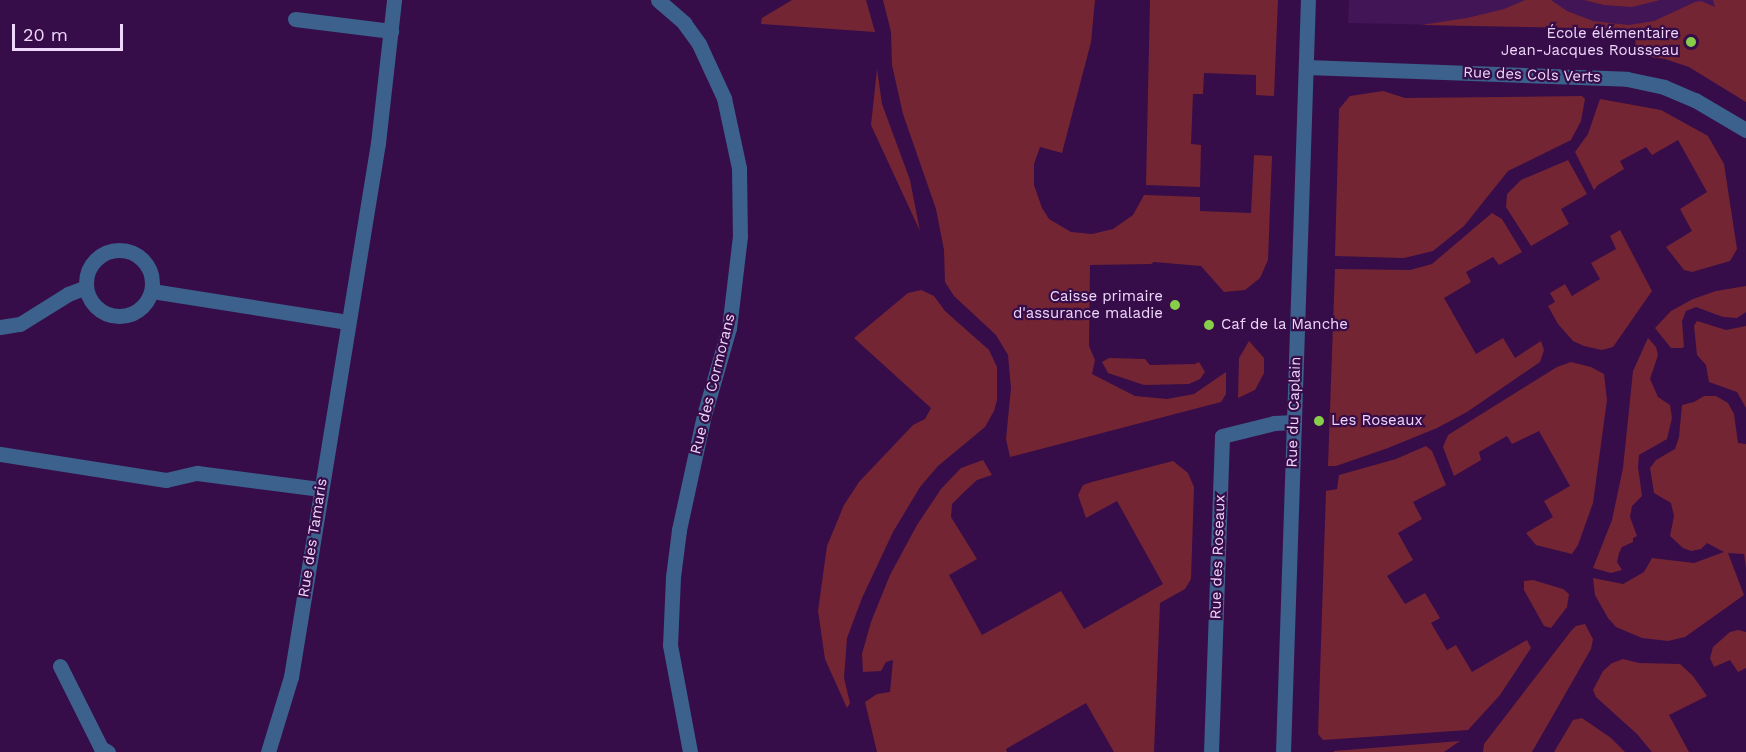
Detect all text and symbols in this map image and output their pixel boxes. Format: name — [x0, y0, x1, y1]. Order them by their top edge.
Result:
scale bar — [15, 12, 126, 50]
text: 20 m — [23, 24, 68, 45]
place label: École élémentaire Jean-Jacques Rousseau — [1501, 24, 1679, 59]
marker: École élémentaire Jean-Jacques Rousseau — [1684, 35, 1698, 49]
street label: Rue des Cols Verts — [1463, 64, 1601, 86]
place label: Caisse primaire d'assurance maladie — [1013, 287, 1163, 322]
marker: Caisse primaire d'assurance maladie — [1168, 298, 1182, 312]
street label: Rue des Cormorans — [687, 312, 739, 456]
place label: Caf de la Manche — [1221, 316, 1349, 334]
marker: Caf de la Manche — [1202, 318, 1216, 332]
street label: Rue du Caplain — [1283, 356, 1305, 468]
place label: Les Roseaux — [1331, 412, 1422, 430]
marker: Les Roseaux — [1312, 414, 1326, 428]
street label: Rue des Tamaris — [295, 477, 331, 599]
street label: Rue des Roseaux — [1207, 494, 1229, 620]

